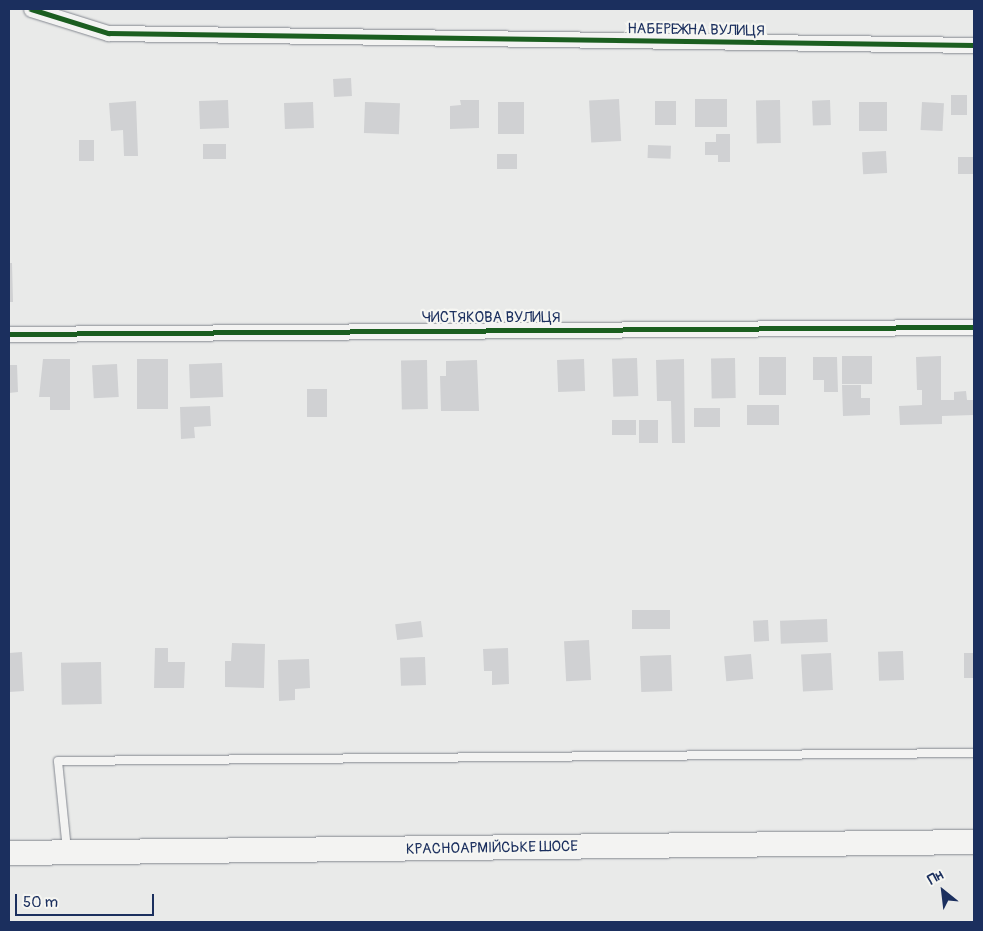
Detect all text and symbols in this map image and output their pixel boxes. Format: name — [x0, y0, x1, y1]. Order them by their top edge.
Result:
street label: НАБЕРЕЖНА ВУЛИЦЯ — [627, 20, 765, 40]
street label: ЧИСТЯКОВА ВУЛИЦЯ — [422, 309, 560, 327]
street label: КРАСНОАРМІЙСЬКЕ ШОСЕ — [406, 837, 578, 859]
north arrow — [918, 866, 968, 916]
text: Пн — [925, 866, 946, 889]
scale bar — [18, 884, 156, 916]
text: 50 m — [23, 893, 58, 912]

